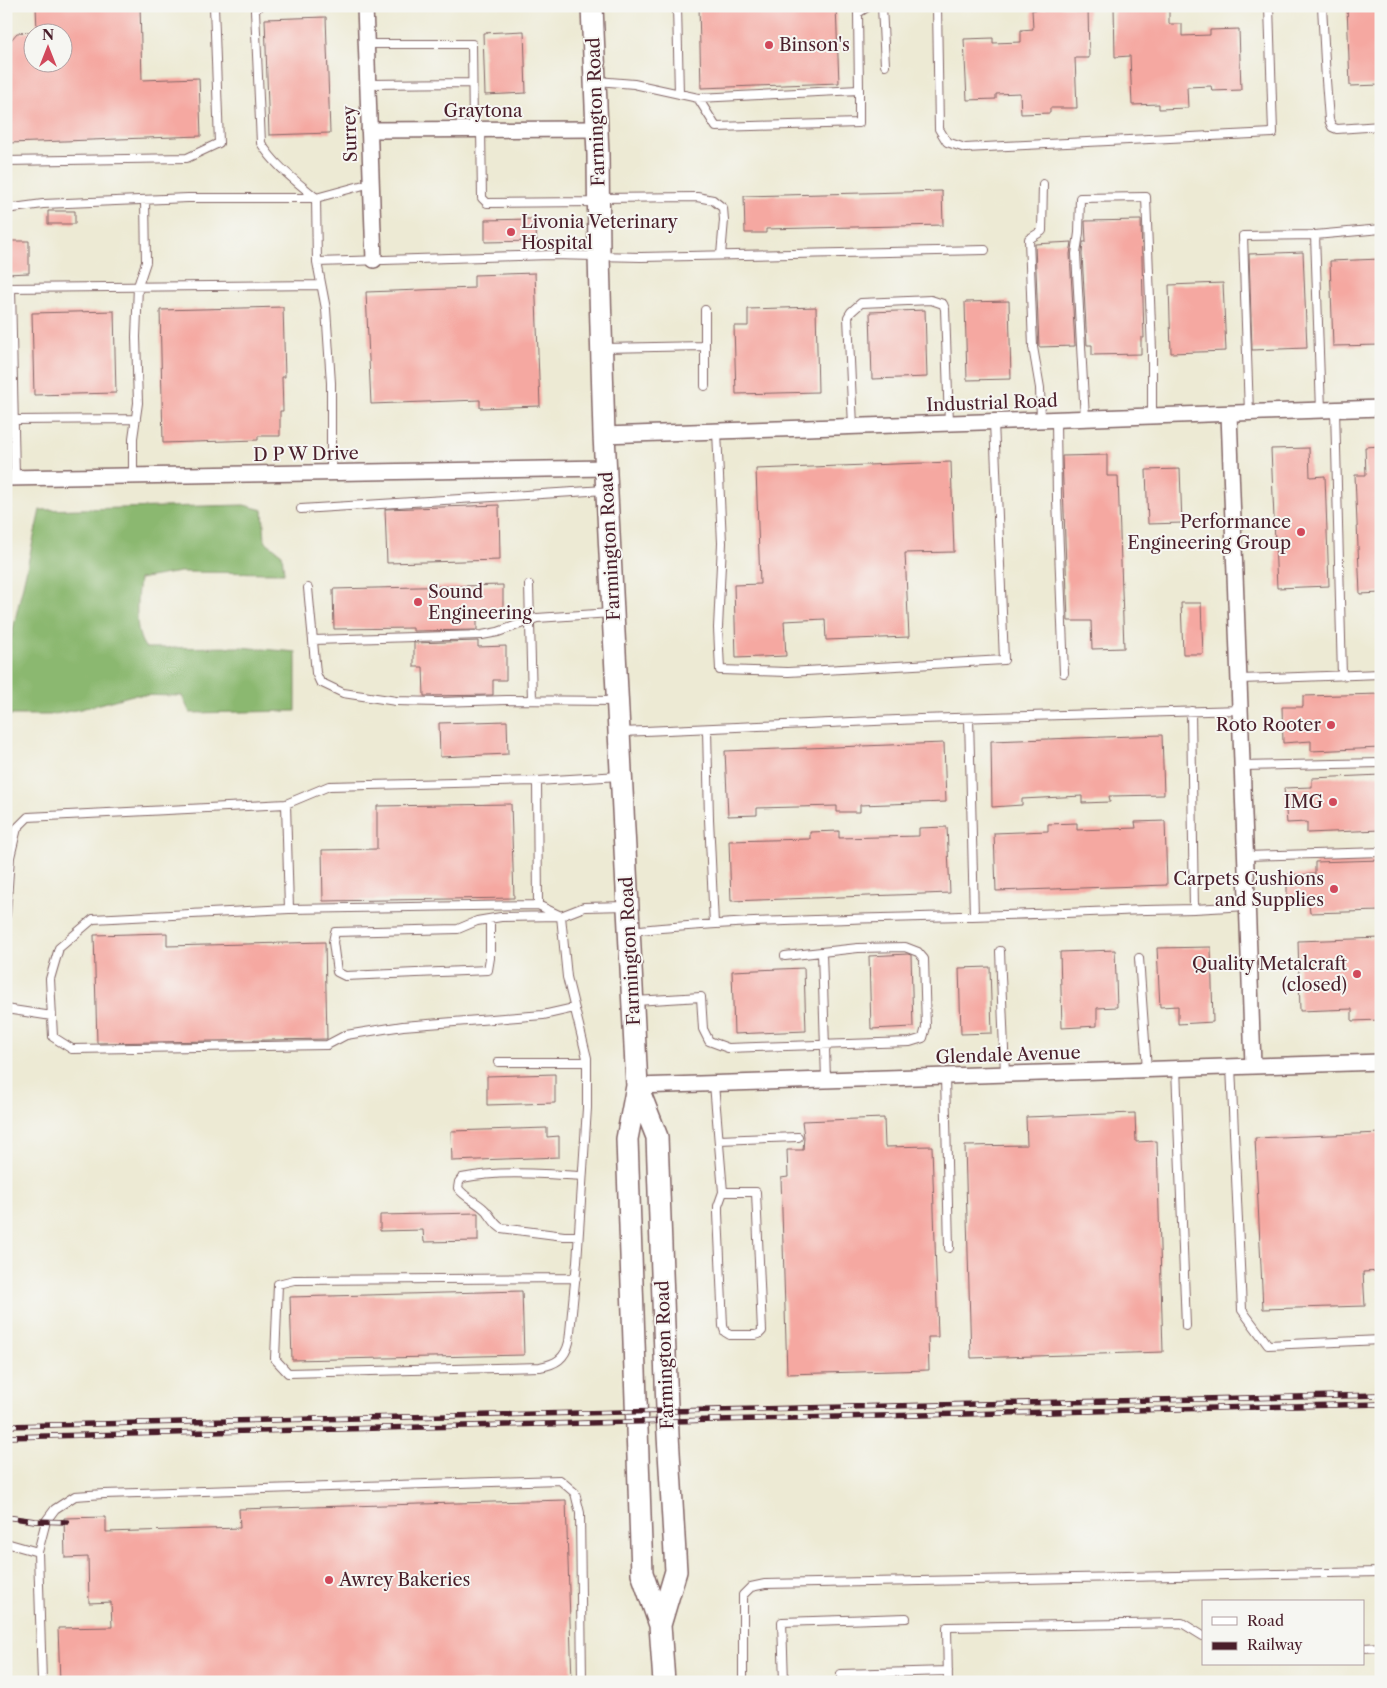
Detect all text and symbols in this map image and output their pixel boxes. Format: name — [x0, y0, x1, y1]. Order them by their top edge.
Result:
north arrow — [22, 22, 72, 72]
text: N — [42, 26, 54, 44]
place label: Binson's — [779, 34, 850, 56]
street label: Farmington Road — [582, 37, 610, 187]
marker: Binson's — [763, 39, 775, 51]
street label: Graytona — [443, 100, 523, 122]
street label: Surrey — [338, 104, 362, 163]
place label: Livonia Veterinary Hospital — [521, 211, 679, 254]
marker: Livonia Veterinary Hospital — [505, 226, 517, 238]
street label: Industrial Road — [926, 390, 1058, 416]
street label: D P W Drive — [253, 442, 359, 466]
street label: Farmington Road — [595, 471, 625, 621]
place label: Performance Engineering Group — [1127, 511, 1291, 554]
marker: Performance Engineering Group — [1295, 526, 1307, 538]
place label: Sound Engineering — [428, 581, 532, 624]
marker: Sound Engineering — [412, 596, 424, 608]
place label: Roto Rooter — [1216, 714, 1321, 736]
marker: Roto Rooter — [1325, 719, 1337, 731]
place label: IMG — [1284, 791, 1323, 813]
marker: IMG — [1327, 796, 1339, 808]
place label: Carpets Cushions and Supplies — [1173, 868, 1324, 911]
street label: Farmington Road — [615, 876, 645, 1026]
marker: Carpets Cushions and Supplies — [1328, 883, 1340, 895]
place label: Quality Metalcraft (closed) — [1192, 953, 1348, 996]
marker: Quality Metalcraft (closed) — [1351, 968, 1363, 980]
street label: Glendale Avenue — [935, 1041, 1081, 1069]
street label: Farmington Road — [651, 1280, 679, 1430]
place label: Awrey Bakeries — [338, 1569, 470, 1591]
marker: Awrey Bakeries — [323, 1574, 335, 1586]
legend — [1202, 1600, 1364, 1666]
text: Road — [1247, 1611, 1284, 1630]
text: Railway — [1247, 1635, 1303, 1654]

